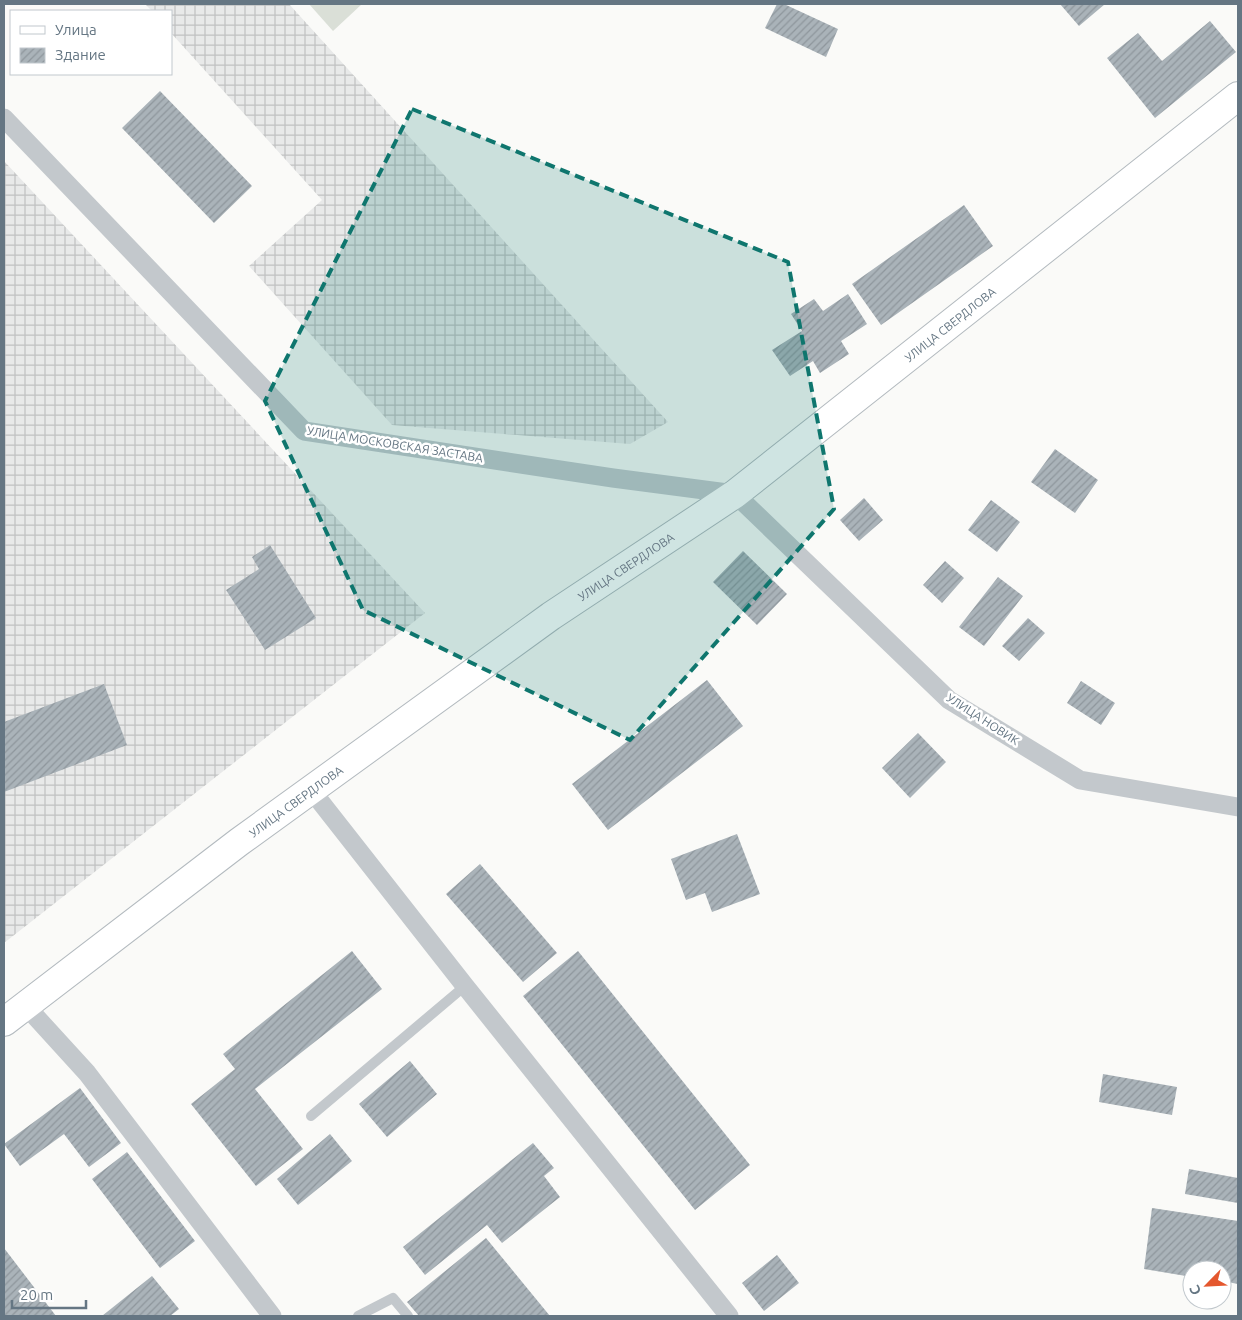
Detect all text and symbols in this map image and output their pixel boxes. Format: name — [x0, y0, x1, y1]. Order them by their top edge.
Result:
legend — [10, 10, 172, 75]
text: Улица — [55, 21, 97, 38]
text: Здание — [55, 46, 106, 63]
street label: УЛИЦА СВЕРДЛОВА — [902, 284, 998, 364]
street label: УЛИЦА МОСКОВСКАЯ ЗАСТАВА — [306, 424, 484, 464]
street label: УЛИЦА СВЕРДЛОВА — [575, 530, 676, 603]
street label: УЛИЦА НОВИК — [944, 691, 1022, 748]
street label: УЛИЦА СВЕРДЛОВА — [246, 763, 345, 839]
north arrow — [1182, 1260, 1232, 1310]
scale bar — [12, 1278, 86, 1310]
text: С — [1186, 1283, 1204, 1298]
text: 20 m — [20, 1286, 53, 1303]

